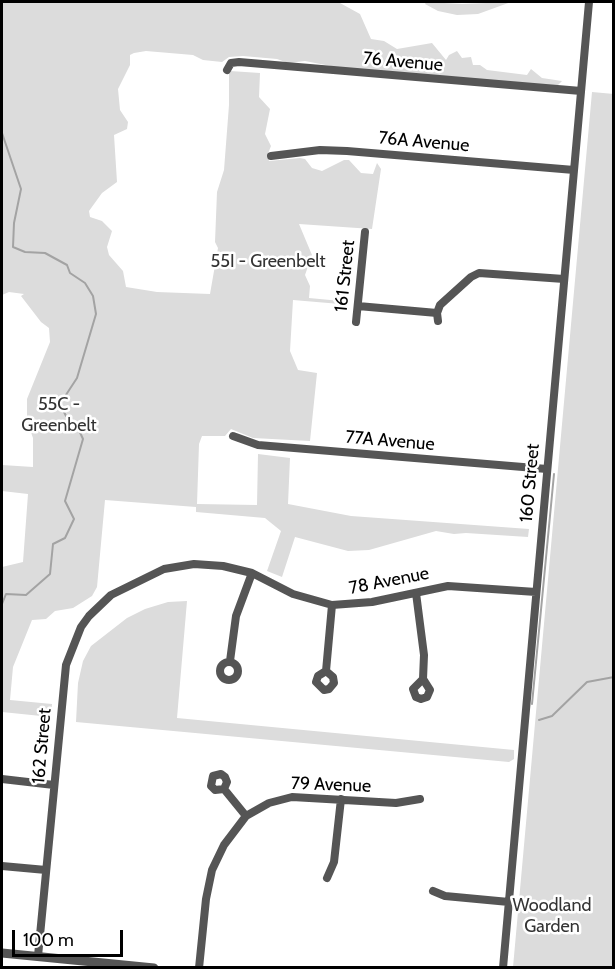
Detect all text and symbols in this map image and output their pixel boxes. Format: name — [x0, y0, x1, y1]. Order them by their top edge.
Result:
street label: 76 Avenue — [362, 48, 444, 76]
street label: 76A Avenue — [378, 127, 470, 157]
street label: 161 Street — [330, 239, 360, 313]
park label: 55I - Greenbelt — [210, 251, 326, 273]
park label: 55C - Greenbelt — [21, 394, 97, 436]
street label: 77A Avenue — [344, 426, 436, 456]
street label: 160 Street — [516, 443, 544, 523]
street label: 78 Avenue — [347, 563, 431, 599]
street label: 162 Street — [28, 707, 56, 785]
street label: 79 Avenue — [290, 773, 372, 797]
park label: Woodland Garden — [512, 895, 592, 938]
scale bar — [15, 918, 126, 956]
text: 100 m — [23, 929, 74, 951]

